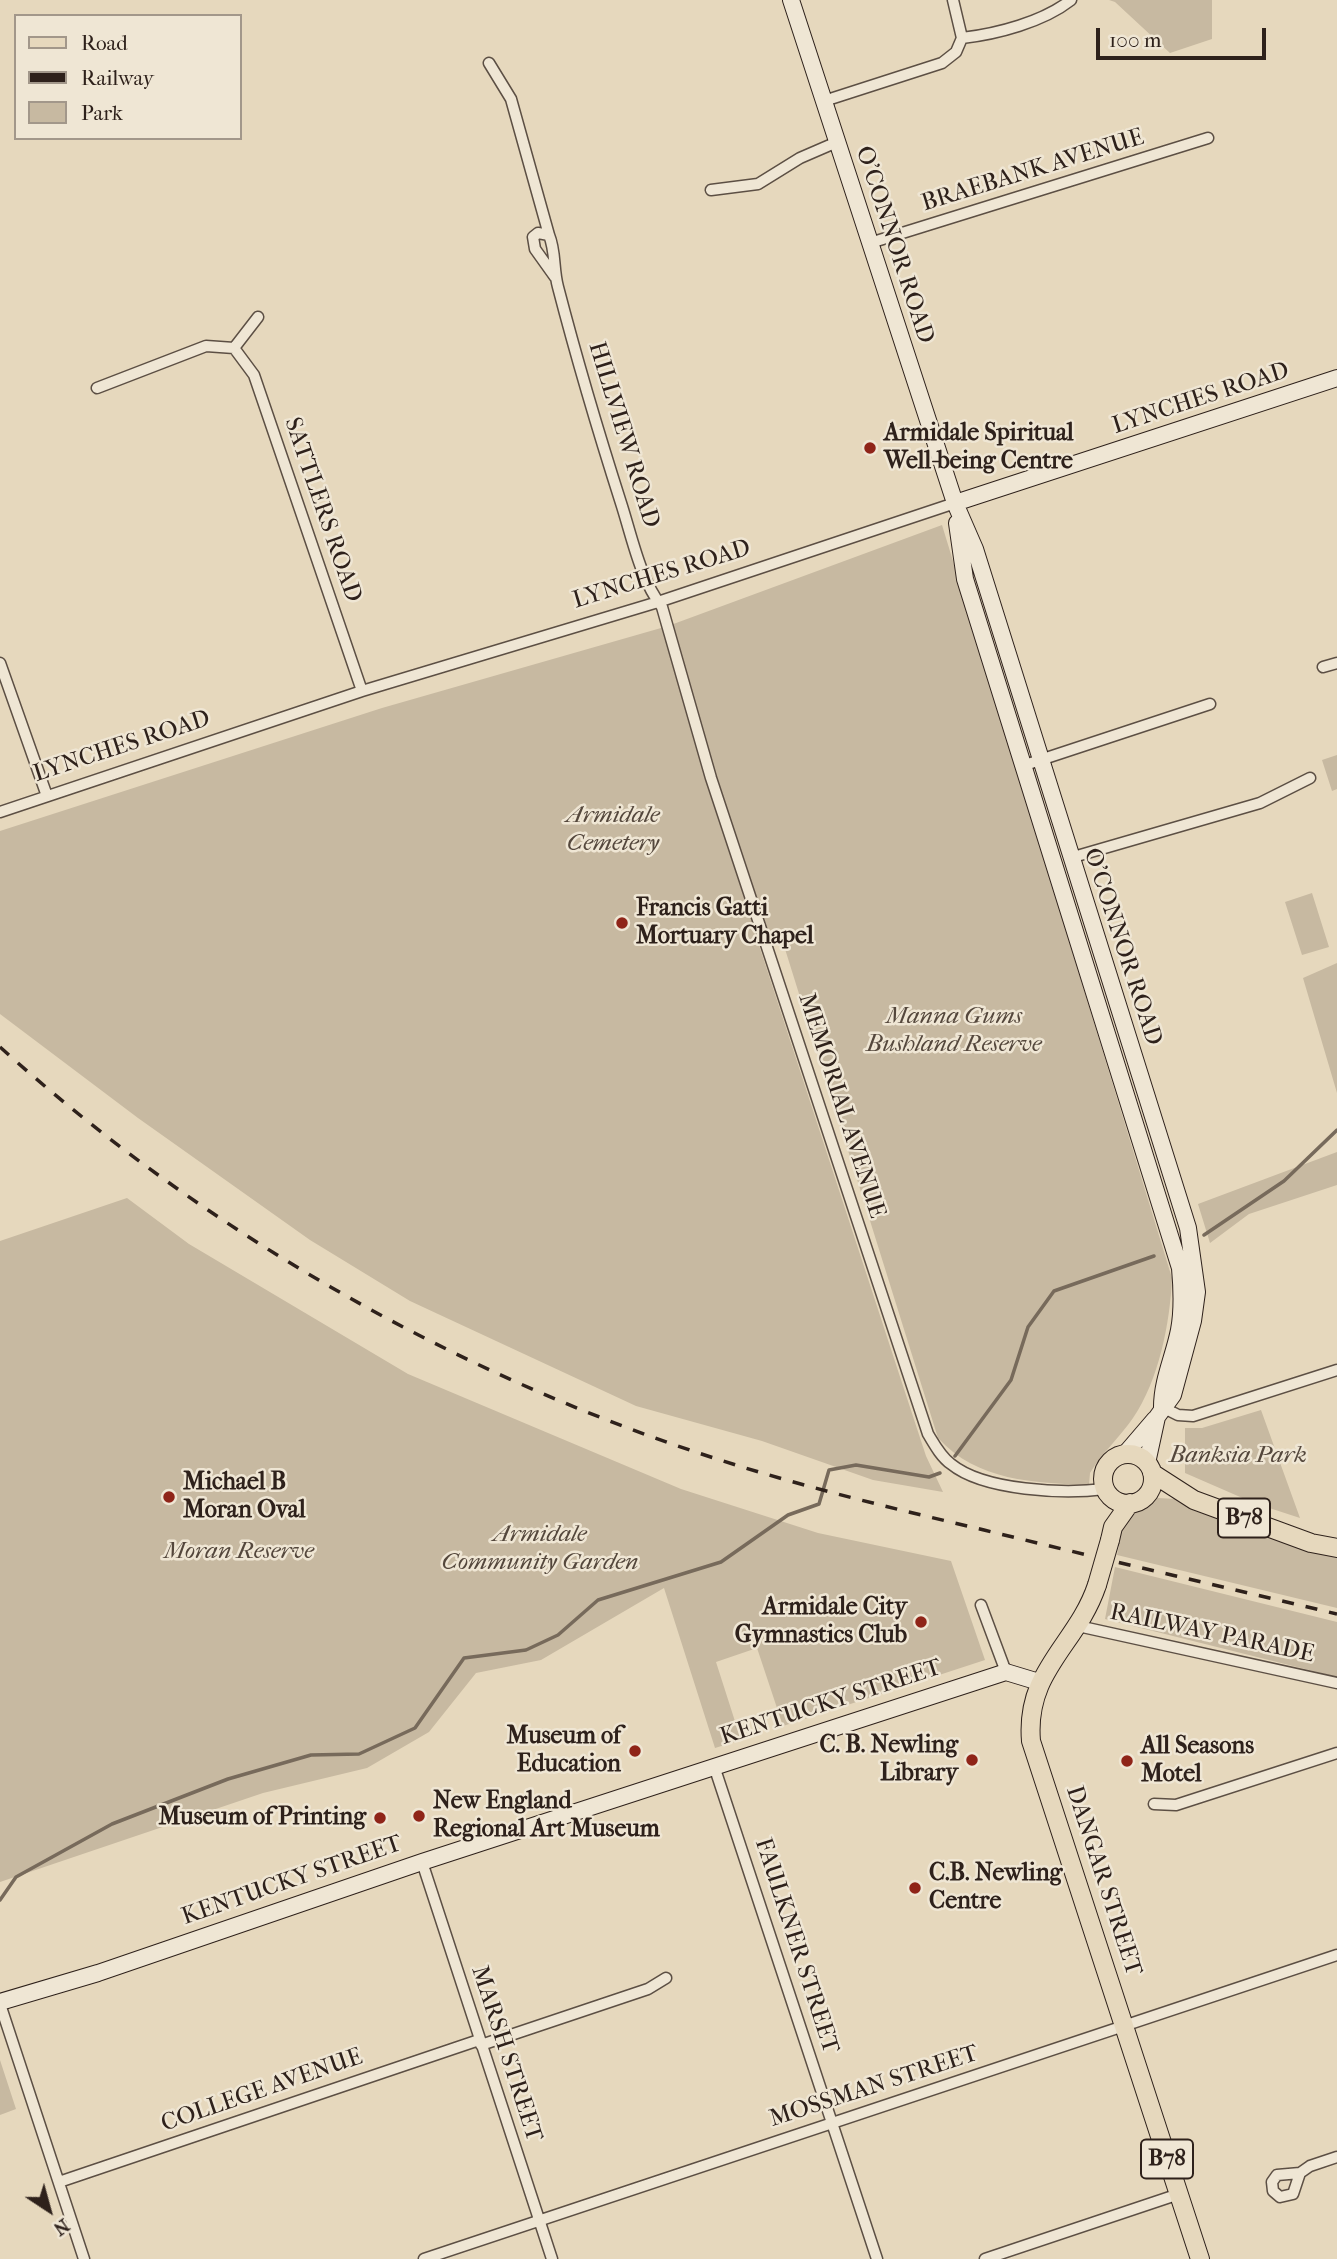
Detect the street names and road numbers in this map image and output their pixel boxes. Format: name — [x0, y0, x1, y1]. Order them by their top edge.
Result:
street label: BRAEBANK AVENUE — [918, 123, 1148, 219]
street label: O'CONNOR ROAD — [849, 143, 939, 347]
street label: HILLVIEW ROAD — [581, 339, 665, 531]
street label: LYNCHES ROAD — [1109, 357, 1293, 441]
street label: SATTLERS ROAD — [277, 414, 367, 606]
street label: LYNCHES ROAD — [570, 534, 754, 616]
street label: LYNCHES ROAD — [30, 705, 214, 789]
street label: O'CONNOR ROAD — [1077, 845, 1167, 1049]
street label: MEMORIAL AVENUE — [791, 990, 891, 1222]
road number: B78 — [1218, 1498, 1270, 1538]
street label: RAILWAY PARADE — [1107, 1598, 1317, 1670]
street label: KENTUCKY STREET — [717, 1654, 945, 1752]
street label: DANGAR STREET — [1059, 1782, 1147, 1980]
street label: KENTUCKY STREET — [178, 1830, 406, 1932]
street label: FAULKNER STREET — [748, 1835, 844, 2057]
street label: MARSH STREET — [464, 1963, 548, 2145]
street label: MOSSMAN STREET — [766, 2040, 982, 2134]
street label: COLLEGE AVENUE — [158, 2043, 366, 2139]
road number: B78 — [1141, 2140, 1193, 2178]

